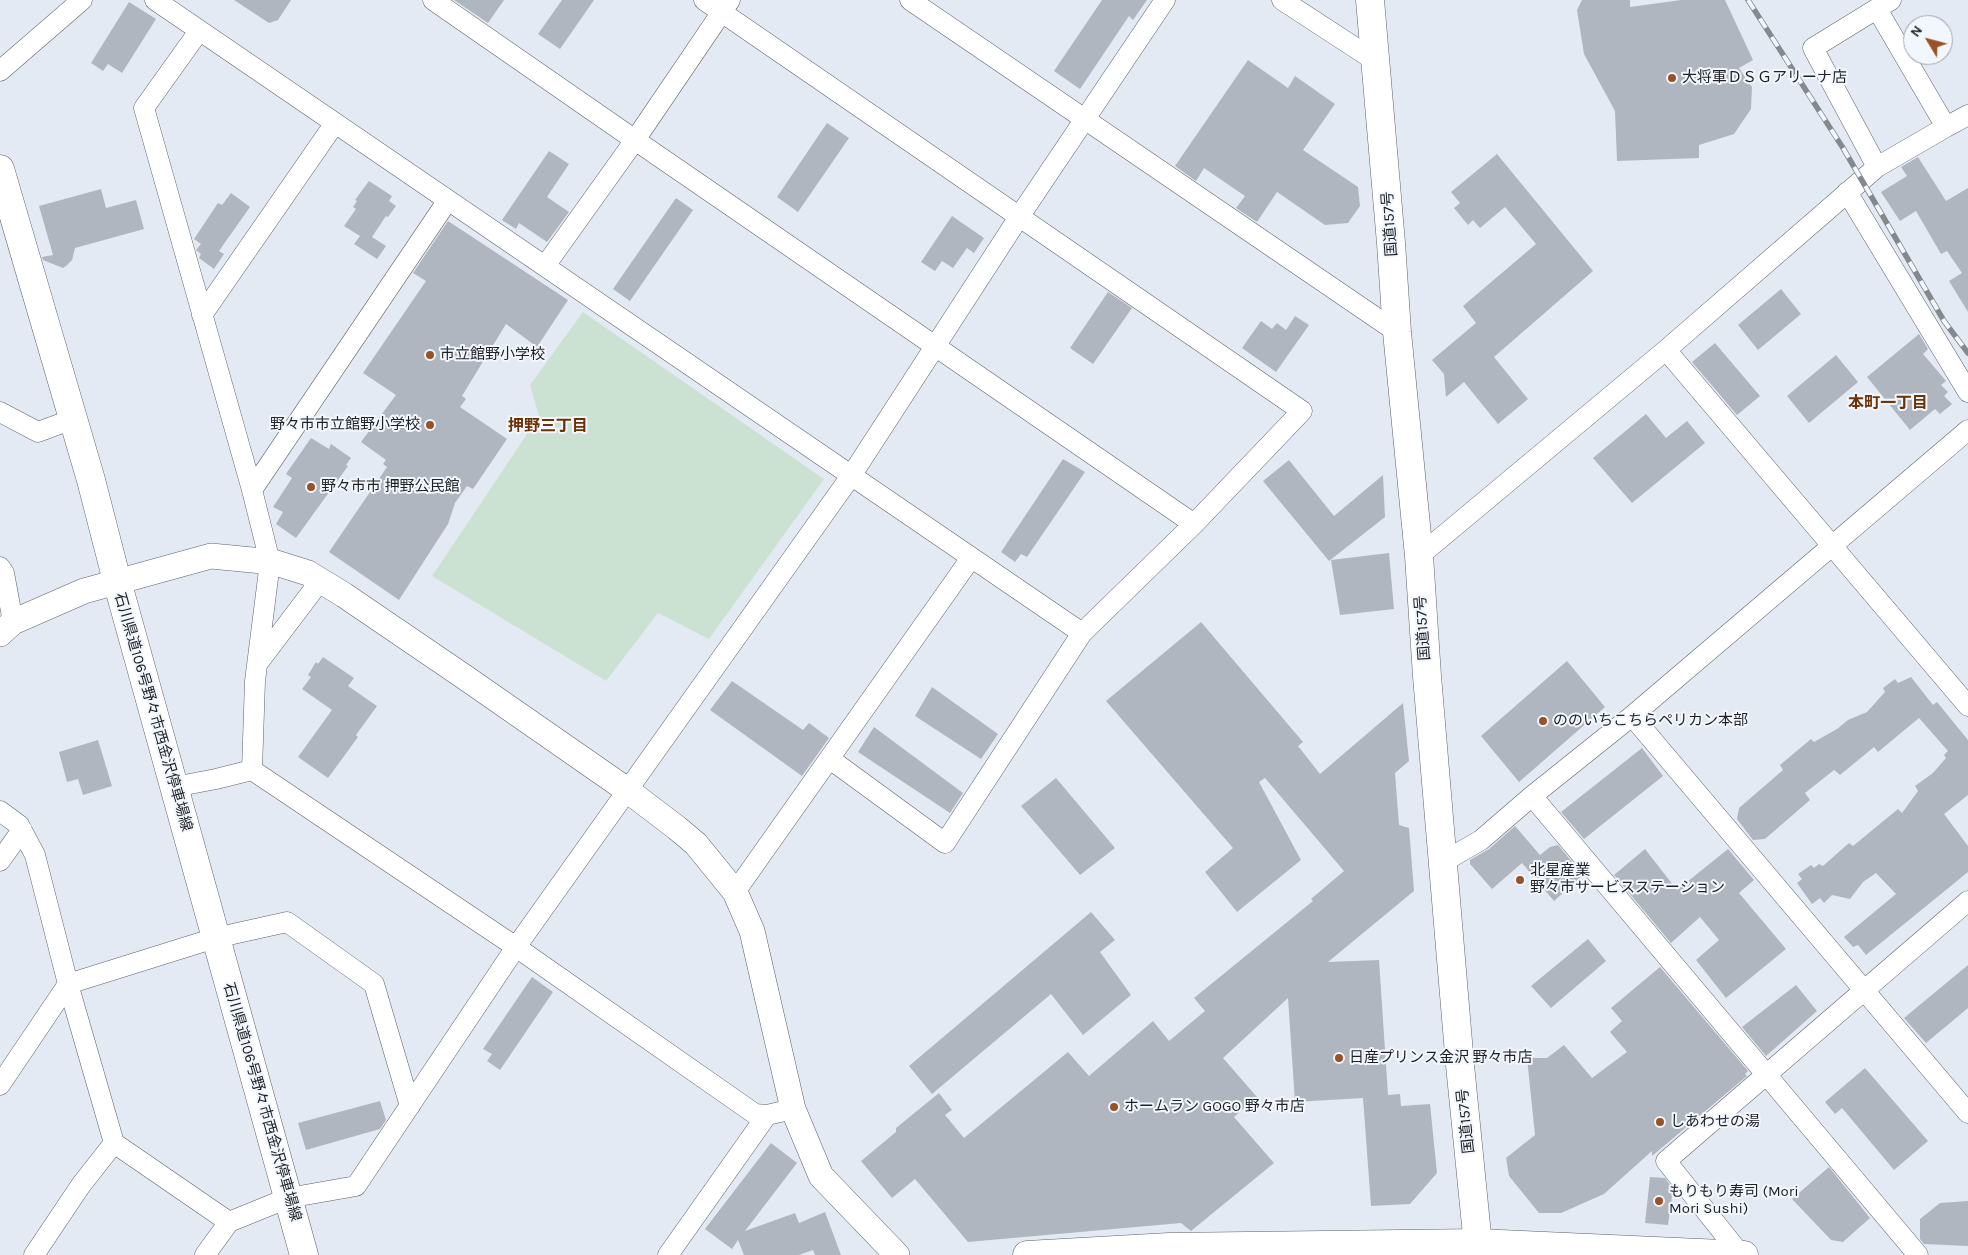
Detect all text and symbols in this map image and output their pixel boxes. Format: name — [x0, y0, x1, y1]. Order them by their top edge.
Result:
north arrow — [1903, 15, 1953, 65]
text: N — [1907, 22, 1926, 40]
place label: 大将軍ＤＳＧアリーナ店 — [1682, 69, 1847, 87]
marker: 大将軍ＤＳＧアリーナ店 — [1666, 72, 1678, 84]
street label: 国道157号 — [1379, 191, 1401, 257]
place label: 市立館野小学校 — [440, 346, 545, 364]
marker: 市立館野小学校 — [424, 349, 436, 361]
district label: 本町一丁目 — [1848, 393, 1928, 413]
place label: 野々市市立館野小学校 — [270, 416, 420, 434]
district label: 押野三丁目 — [508, 416, 588, 436]
marker: 野々市市立館野小学校 — [424, 419, 436, 431]
place label: 野々市市 押野公民館 — [321, 478, 460, 496]
marker: 野々市市 押野公民館 — [305, 481, 317, 493]
street label: 石川県道106号野々市西金沢停車場線 — [110, 591, 196, 833]
street label: 国道157号 — [1412, 595, 1434, 661]
place label: ののいちこちらペリカン本部 — [1553, 712, 1748, 730]
marker: ののいちこちらペリカン本部 — [1537, 715, 1549, 727]
place label: 北星産業 野々市サービスステーション — [1530, 862, 1725, 897]
marker: 北星産業 野々市サービスステーション — [1514, 874, 1526, 886]
street label: 石川県道106号野々市西金沢停車場線 — [219, 981, 305, 1223]
place label: 日産プリンス金沢 野々市店 — [1349, 1049, 1533, 1067]
marker: 日産プリンス金沢 野々市店 — [1333, 1052, 1345, 1064]
street label: 国道157号 — [1454, 1088, 1478, 1154]
place label: ホームラン GOGO 野々市店 — [1124, 1098, 1305, 1116]
marker: ホームラン GOGO 野々市店 — [1108, 1101, 1120, 1113]
place label: しあわせの湯 — [1670, 1113, 1760, 1131]
marker: しあわせの湯 — [1654, 1116, 1666, 1128]
place label: もりもり寿司 (Mori Mori Sushi) — [1669, 1183, 1799, 1218]
marker: もりもり寿司 (Mori Mori Sushi) — [1653, 1195, 1665, 1207]

